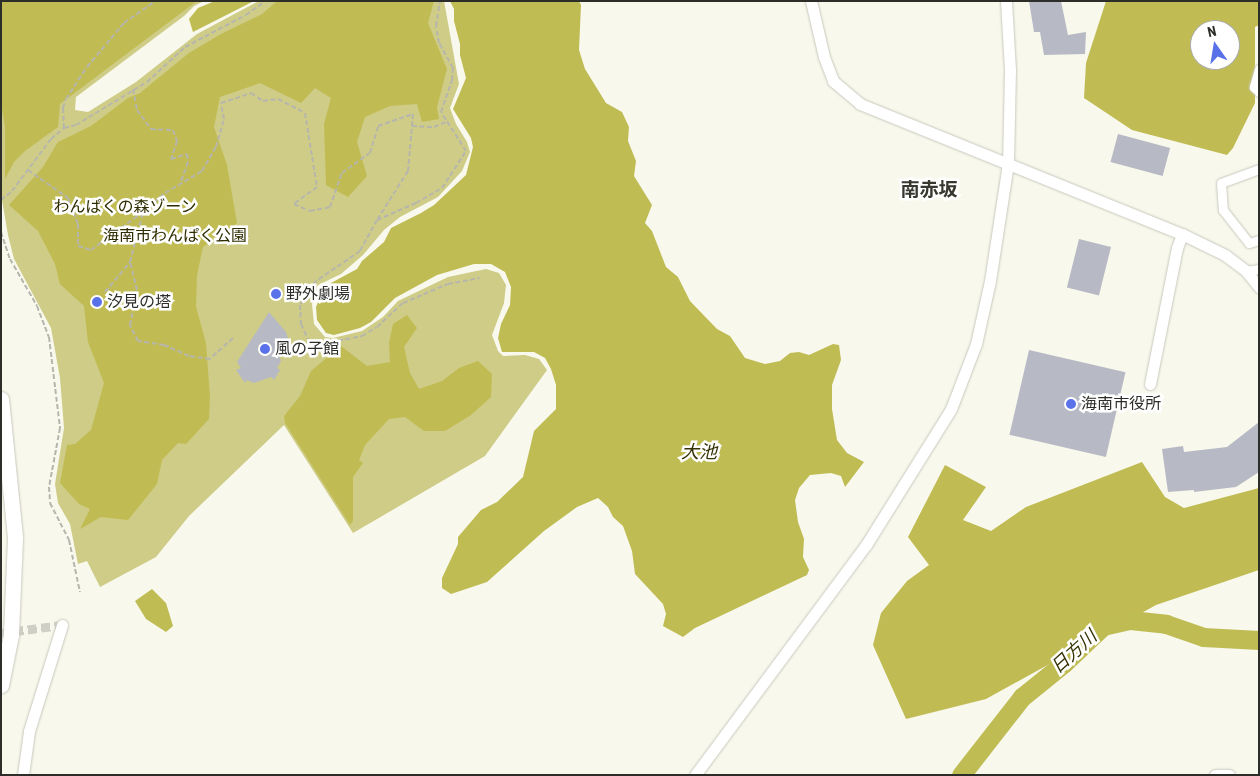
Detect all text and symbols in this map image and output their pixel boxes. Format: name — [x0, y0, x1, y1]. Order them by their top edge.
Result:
north arrow — [1190, 20, 1240, 70]
text: N — [1206, 23, 1218, 40]
district label: 南赤坂 — [901, 179, 957, 201]
park label: わんぱくの森ゾーン — [53, 197, 197, 217]
park label: 海南市わんぱく公園 — [103, 226, 247, 246]
place label: 野外劇場 — [286, 284, 350, 304]
marker: 野外劇場 — [270, 288, 282, 300]
place label: 汐見の塔 — [107, 292, 171, 312]
marker: 汐見の塔 — [91, 296, 103, 308]
place label: 風の子館 — [275, 339, 339, 359]
marker: 風の子館 — [259, 343, 271, 355]
place label: 海南市役所 — [1081, 394, 1161, 414]
marker: 海南市役所 — [1065, 398, 1077, 410]
water label: 大池 — [681, 441, 717, 463]
water label: 日方川 — [1047, 626, 1101, 678]

